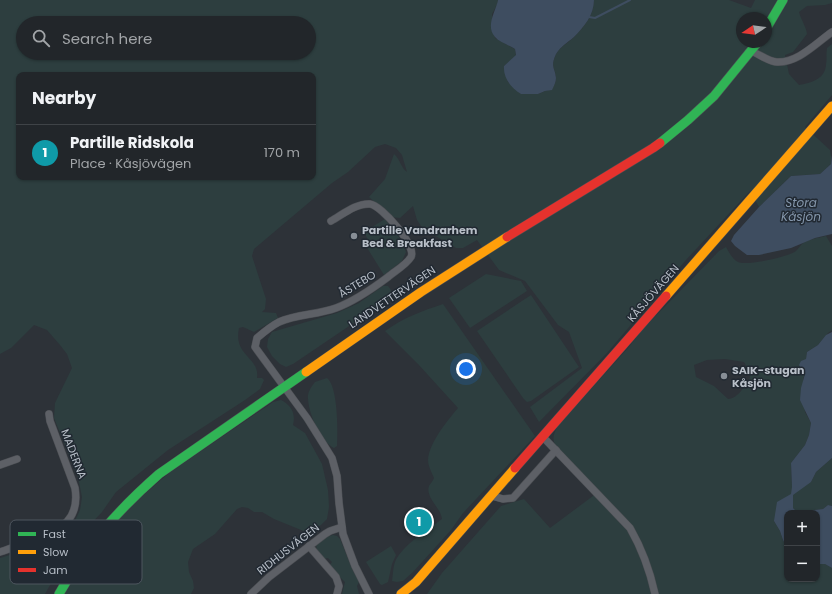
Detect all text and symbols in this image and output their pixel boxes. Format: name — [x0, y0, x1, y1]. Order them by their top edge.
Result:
north arrow — [736, 12, 772, 48]
search box — [16, 16, 316, 60]
icon: search — [30, 27, 52, 49]
text: Search here — [62, 28, 152, 49]
text: Nearby — [32, 86, 96, 110]
text: Partille Ridskola — [70, 132, 194, 153]
text: 1 — [43, 143, 47, 162]
text: 170 m — [264, 143, 300, 162]
text: Place · Kåsjövägen — [70, 154, 191, 173]
water label: Stora Kåsjön — [781, 194, 821, 225]
place label: Partille Vandrarhem Bed & Breakfast — [362, 222, 478, 251]
marker: Partille Vandrarhem Bed & Breakfast — [349, 231, 359, 241]
street label: KÅSJÖVÄGEN — [623, 261, 683, 325]
street label: LANDVETTERVÄGEN — [345, 262, 439, 332]
street label: ÅSTEBO — [335, 266, 379, 301]
your location — [456, 359, 476, 379]
place label: SAIK-stugan Kåsjön — [732, 362, 805, 391]
marker: SAIK-stugan Kåsjön — [719, 371, 729, 381]
street label: MADERNA — [57, 427, 91, 482]
pin: 1 — [406, 507, 432, 537]
map controls — [784, 510, 820, 582]
button: + — [784, 510, 820, 546]
street label: RIDHUSVÄGEN — [253, 519, 323, 579]
legend — [10, 520, 142, 584]
text: Fast — [43, 526, 66, 542]
text: Slow — [43, 544, 68, 560]
button: − — [784, 546, 820, 582]
text: Jam — [43, 562, 68, 578]

